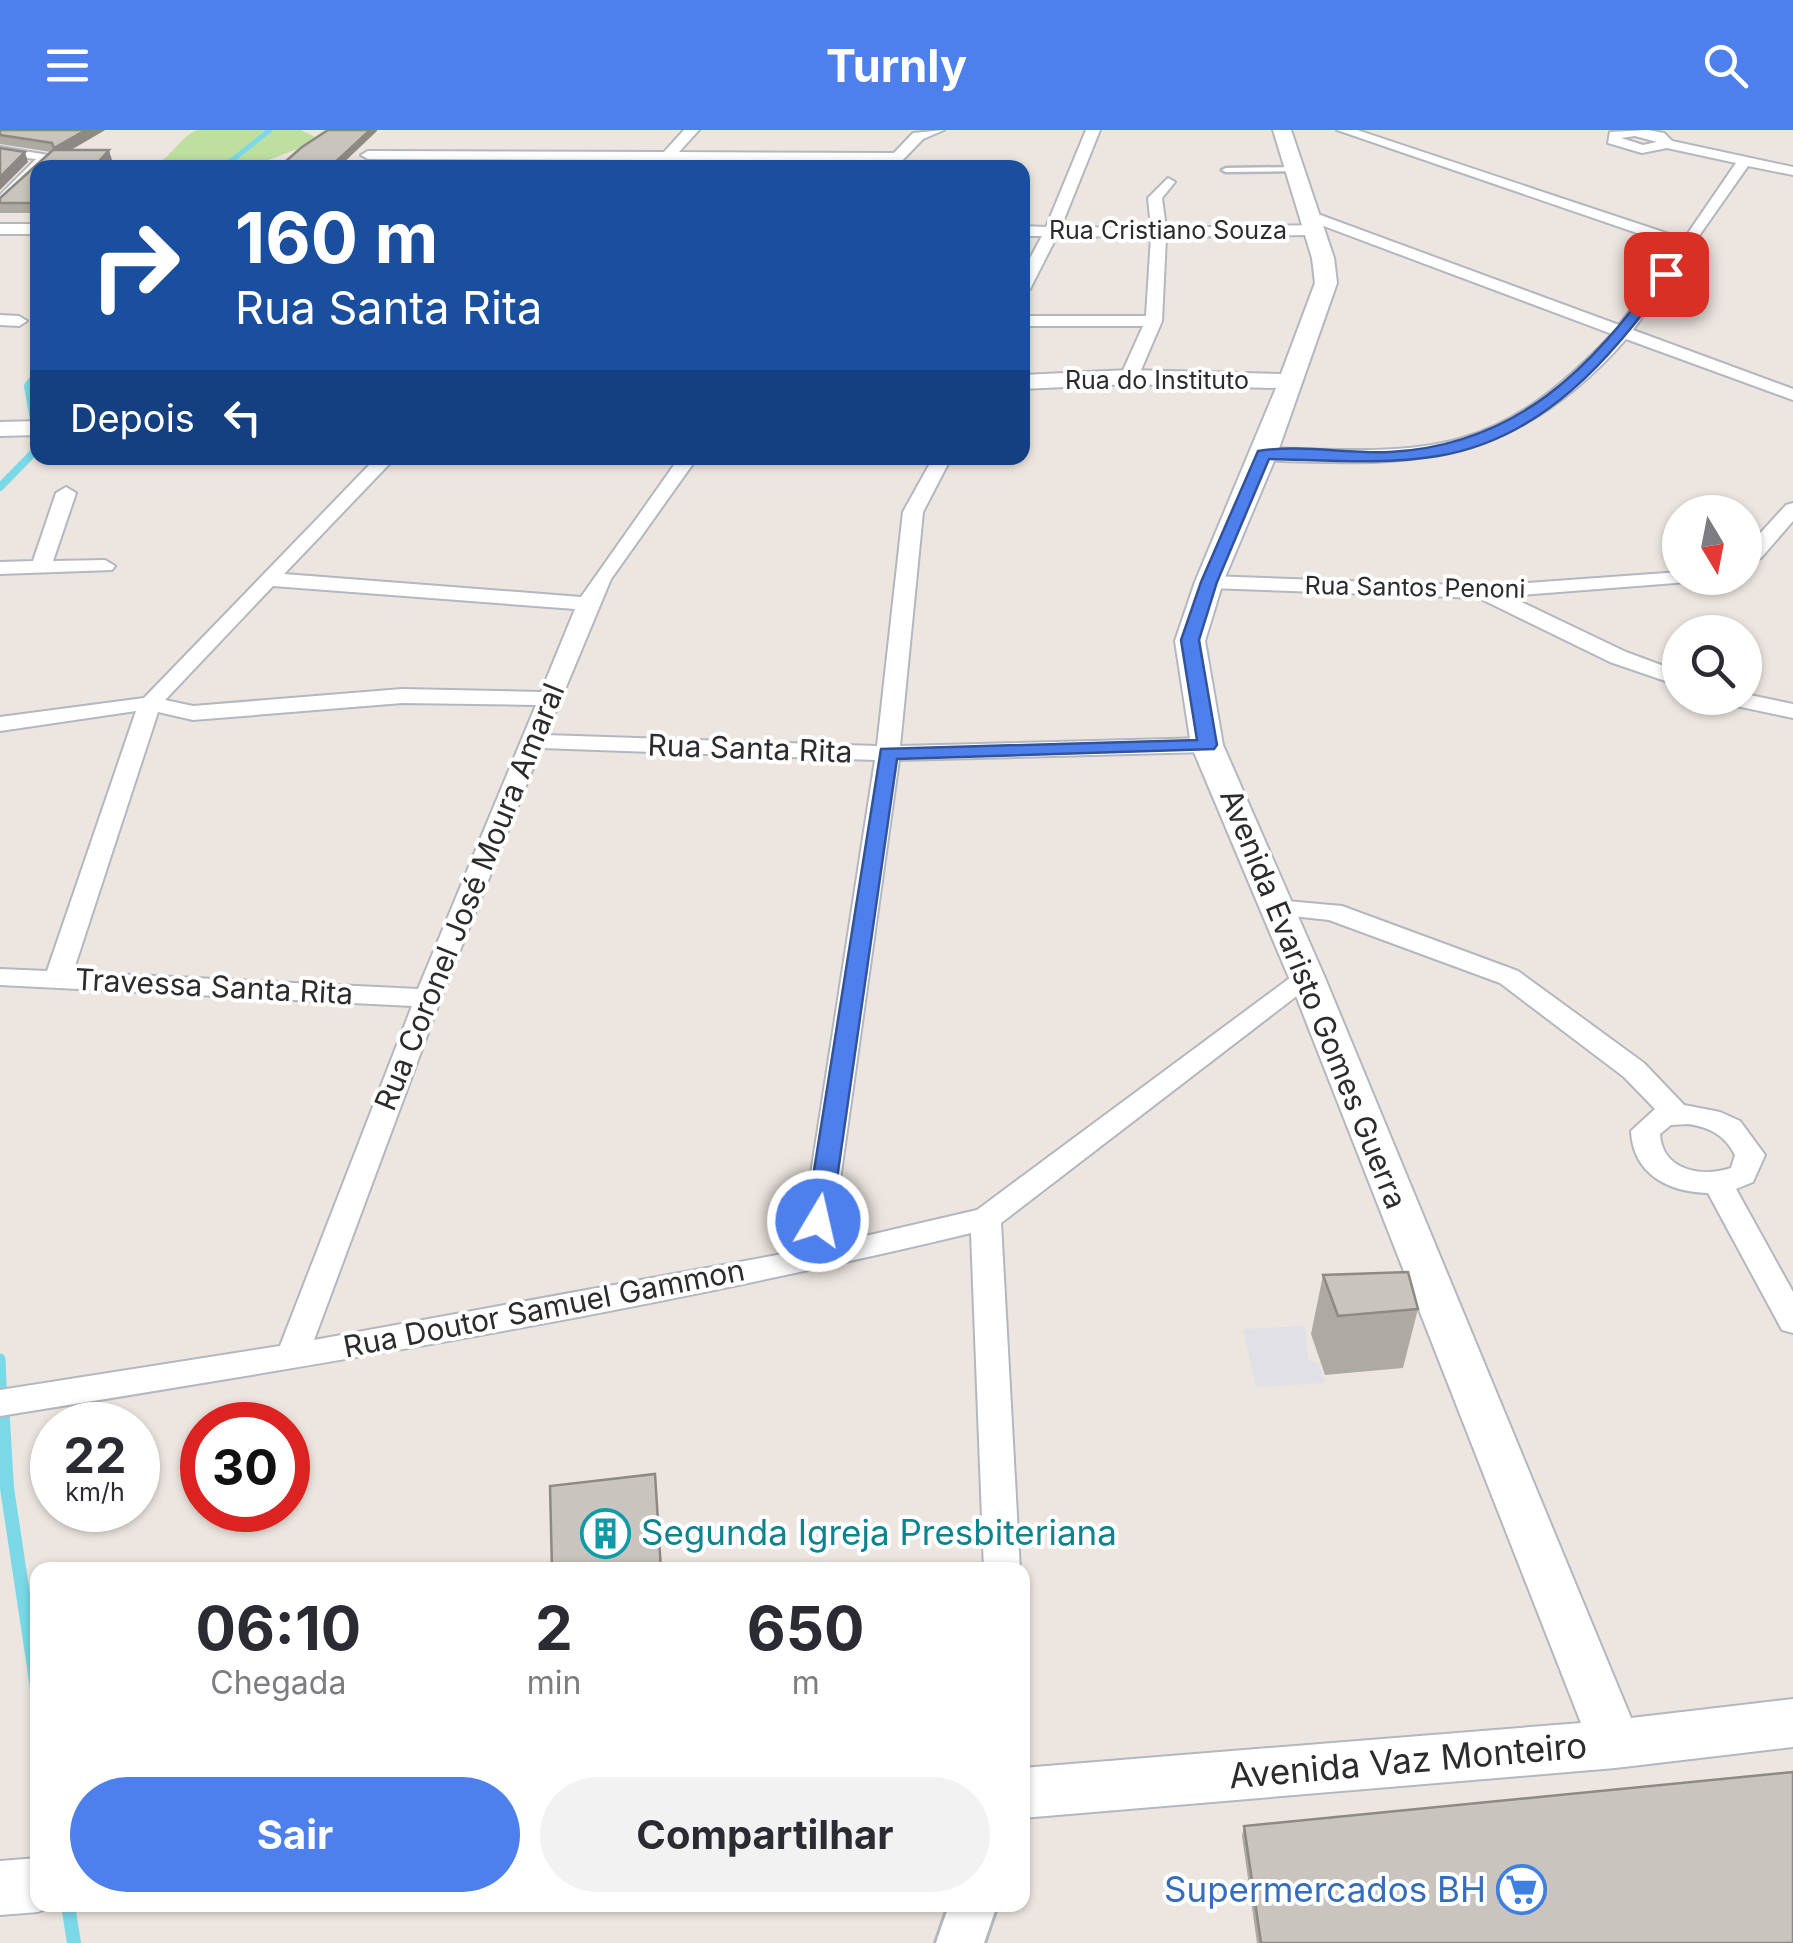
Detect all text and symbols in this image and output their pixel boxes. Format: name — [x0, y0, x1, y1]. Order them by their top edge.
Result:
icon: menu — [40, 38, 95, 93]
text: Turnly — [826, 38, 967, 93]
icon: search — [1698, 38, 1753, 93]
text: 160 m — [235, 195, 438, 280]
icon: right — [70, 200, 200, 330]
street label: Rua Cristiano Souza — [1049, 215, 1287, 245]
pin — [1624, 232, 1709, 317]
icon: arrive — [1639, 247, 1694, 302]
text: Rua Santa Rita — [235, 280, 542, 335]
street label: Rua do Instituto — [1065, 365, 1249, 395]
icon: left — [215, 390, 270, 445]
text: Depois — [70, 395, 195, 441]
north arrow — [1662, 495, 1762, 595]
map controls — [1662, 495, 1762, 715]
street label: Rua Santos Penoni — [1304, 570, 1526, 604]
button: search — [1662, 615, 1762, 715]
street label: Rua Coronel José Moura Amaral — [367, 678, 571, 1115]
street label: Rua Santa Rita — [647, 726, 853, 770]
street label: Avenida Evaristo Gomes Guerra — [1213, 784, 1415, 1214]
street label: Travessa Santa Rita — [74, 961, 354, 1011]
position arrow — [766, 1169, 870, 1273]
street label: Rua Doutor Samuel Gammon — [340, 1251, 747, 1365]
speed limit sign: 30 — [180, 1402, 310, 1532]
text: 22 — [64, 1425, 127, 1485]
text: km/h — [65, 1477, 125, 1507]
building icon: Segunda Igreja Presbiteriana — [580, 1507, 632, 1559]
place label: Segunda Igreja Presbiteriana — [641, 1511, 1117, 1553]
text: 06:10 — [195, 1592, 361, 1664]
text: 2 — [535, 1592, 573, 1664]
text: 650 — [747, 1592, 865, 1664]
text: Chegada — [210, 1663, 346, 1702]
text: min — [527, 1663, 581, 1702]
text: m — [792, 1663, 820, 1702]
street label: Avenida Vaz Monteiro — [1227, 1723, 1589, 1797]
button: Sair — [70, 1777, 520, 1892]
button: Compartilhar — [540, 1777, 990, 1892]
supermarket icon: Supermercados BH — [1495, 1864, 1547, 1916]
place label: Supermercados BH — [1164, 1868, 1486, 1910]

